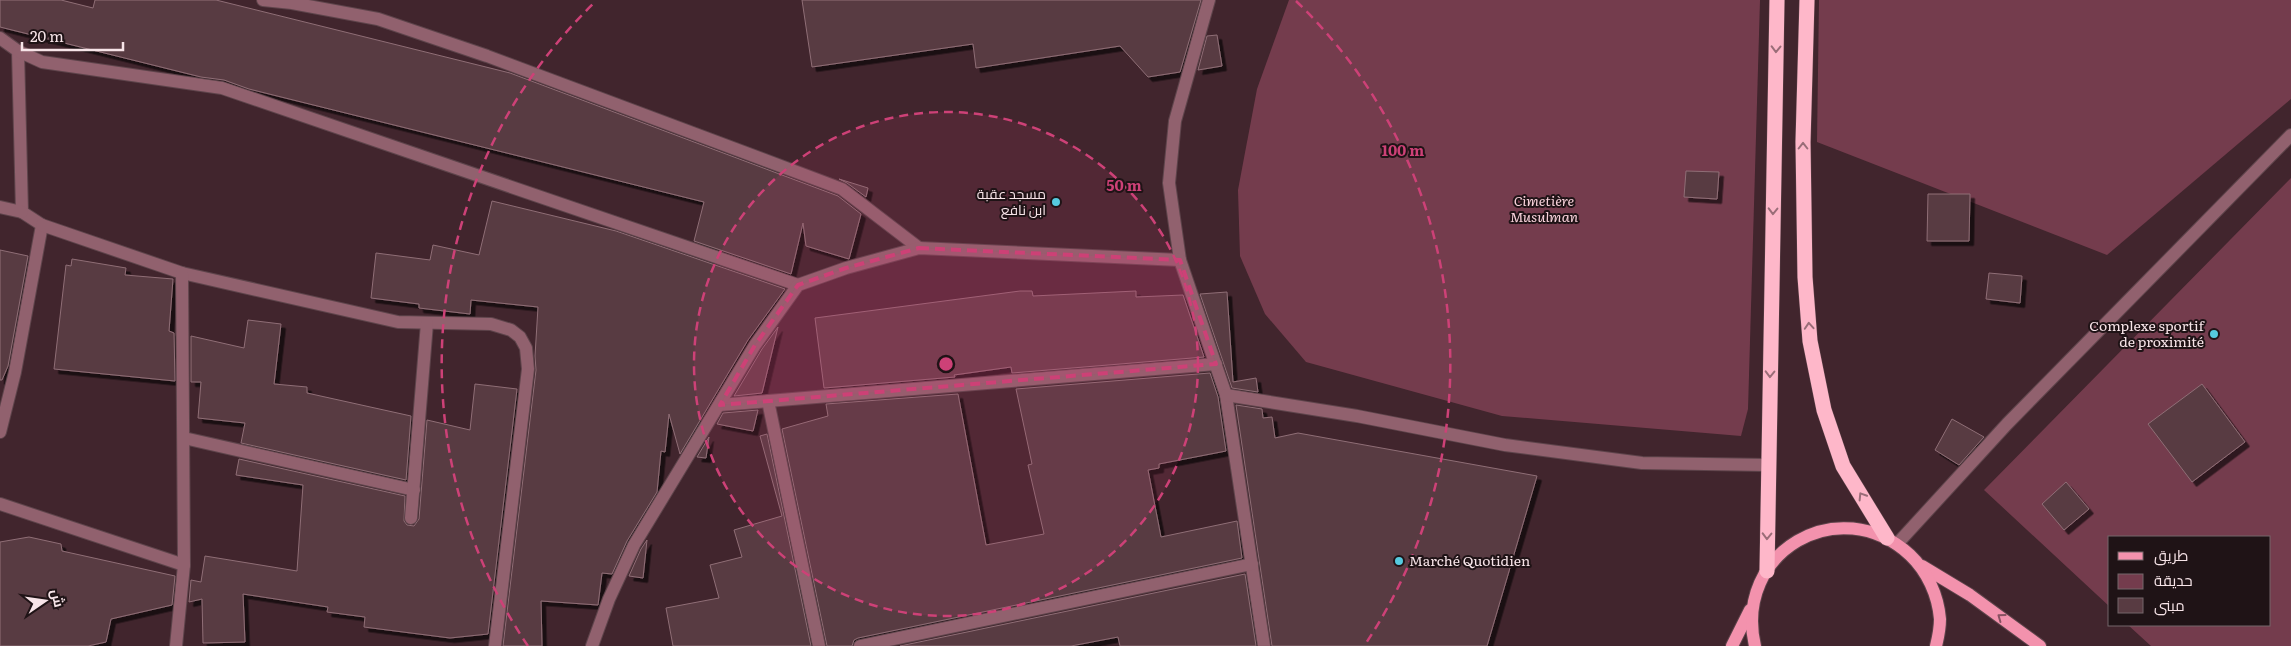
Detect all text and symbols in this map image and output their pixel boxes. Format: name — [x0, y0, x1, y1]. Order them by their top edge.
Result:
scale bar — [22, 20, 124, 52]
text: 20 m — [30, 24, 64, 47]
one-way arrow — [1771, 45, 1781, 53]
text: 100 m — [1382, 138, 1424, 161]
one-way arrow — [1798, 142, 1808, 150]
text: 50 m — [1106, 173, 1142, 196]
place label: مسجد عقبة ابن نافع — [977, 183, 1046, 219]
park label: Cimetière Musulman — [1510, 190, 1579, 226]
marker: مسجد عقبة ابن نافع — [1050, 196, 1062, 208]
one-way arrow — [1768, 208, 1778, 215]
place label: Complexe sportif de proximité — [2089, 315, 2206, 351]
one-way arrow — [1803, 322, 1814, 330]
marker: Complexe sportif de proximité — [2208, 328, 2220, 340]
centre of rings — [937, 355, 955, 373]
one-way arrow — [1765, 370, 1775, 378]
one-way arrow — [1859, 493, 1868, 502]
one-way arrow — [1762, 532, 1772, 540]
legend — [2108, 536, 2271, 626]
text: طريق — [2154, 543, 2188, 566]
place label: Marché Quotidien — [1409, 550, 1530, 570]
marker: Marché Quotidien — [1393, 555, 1405, 567]
text: حديقة — [2154, 568, 2193, 591]
north arrow — [20, 576, 70, 626]
text: ش — [47, 587, 70, 609]
text: مبنى — [2154, 593, 2185, 616]
one-way arrow — [1998, 615, 2007, 623]

